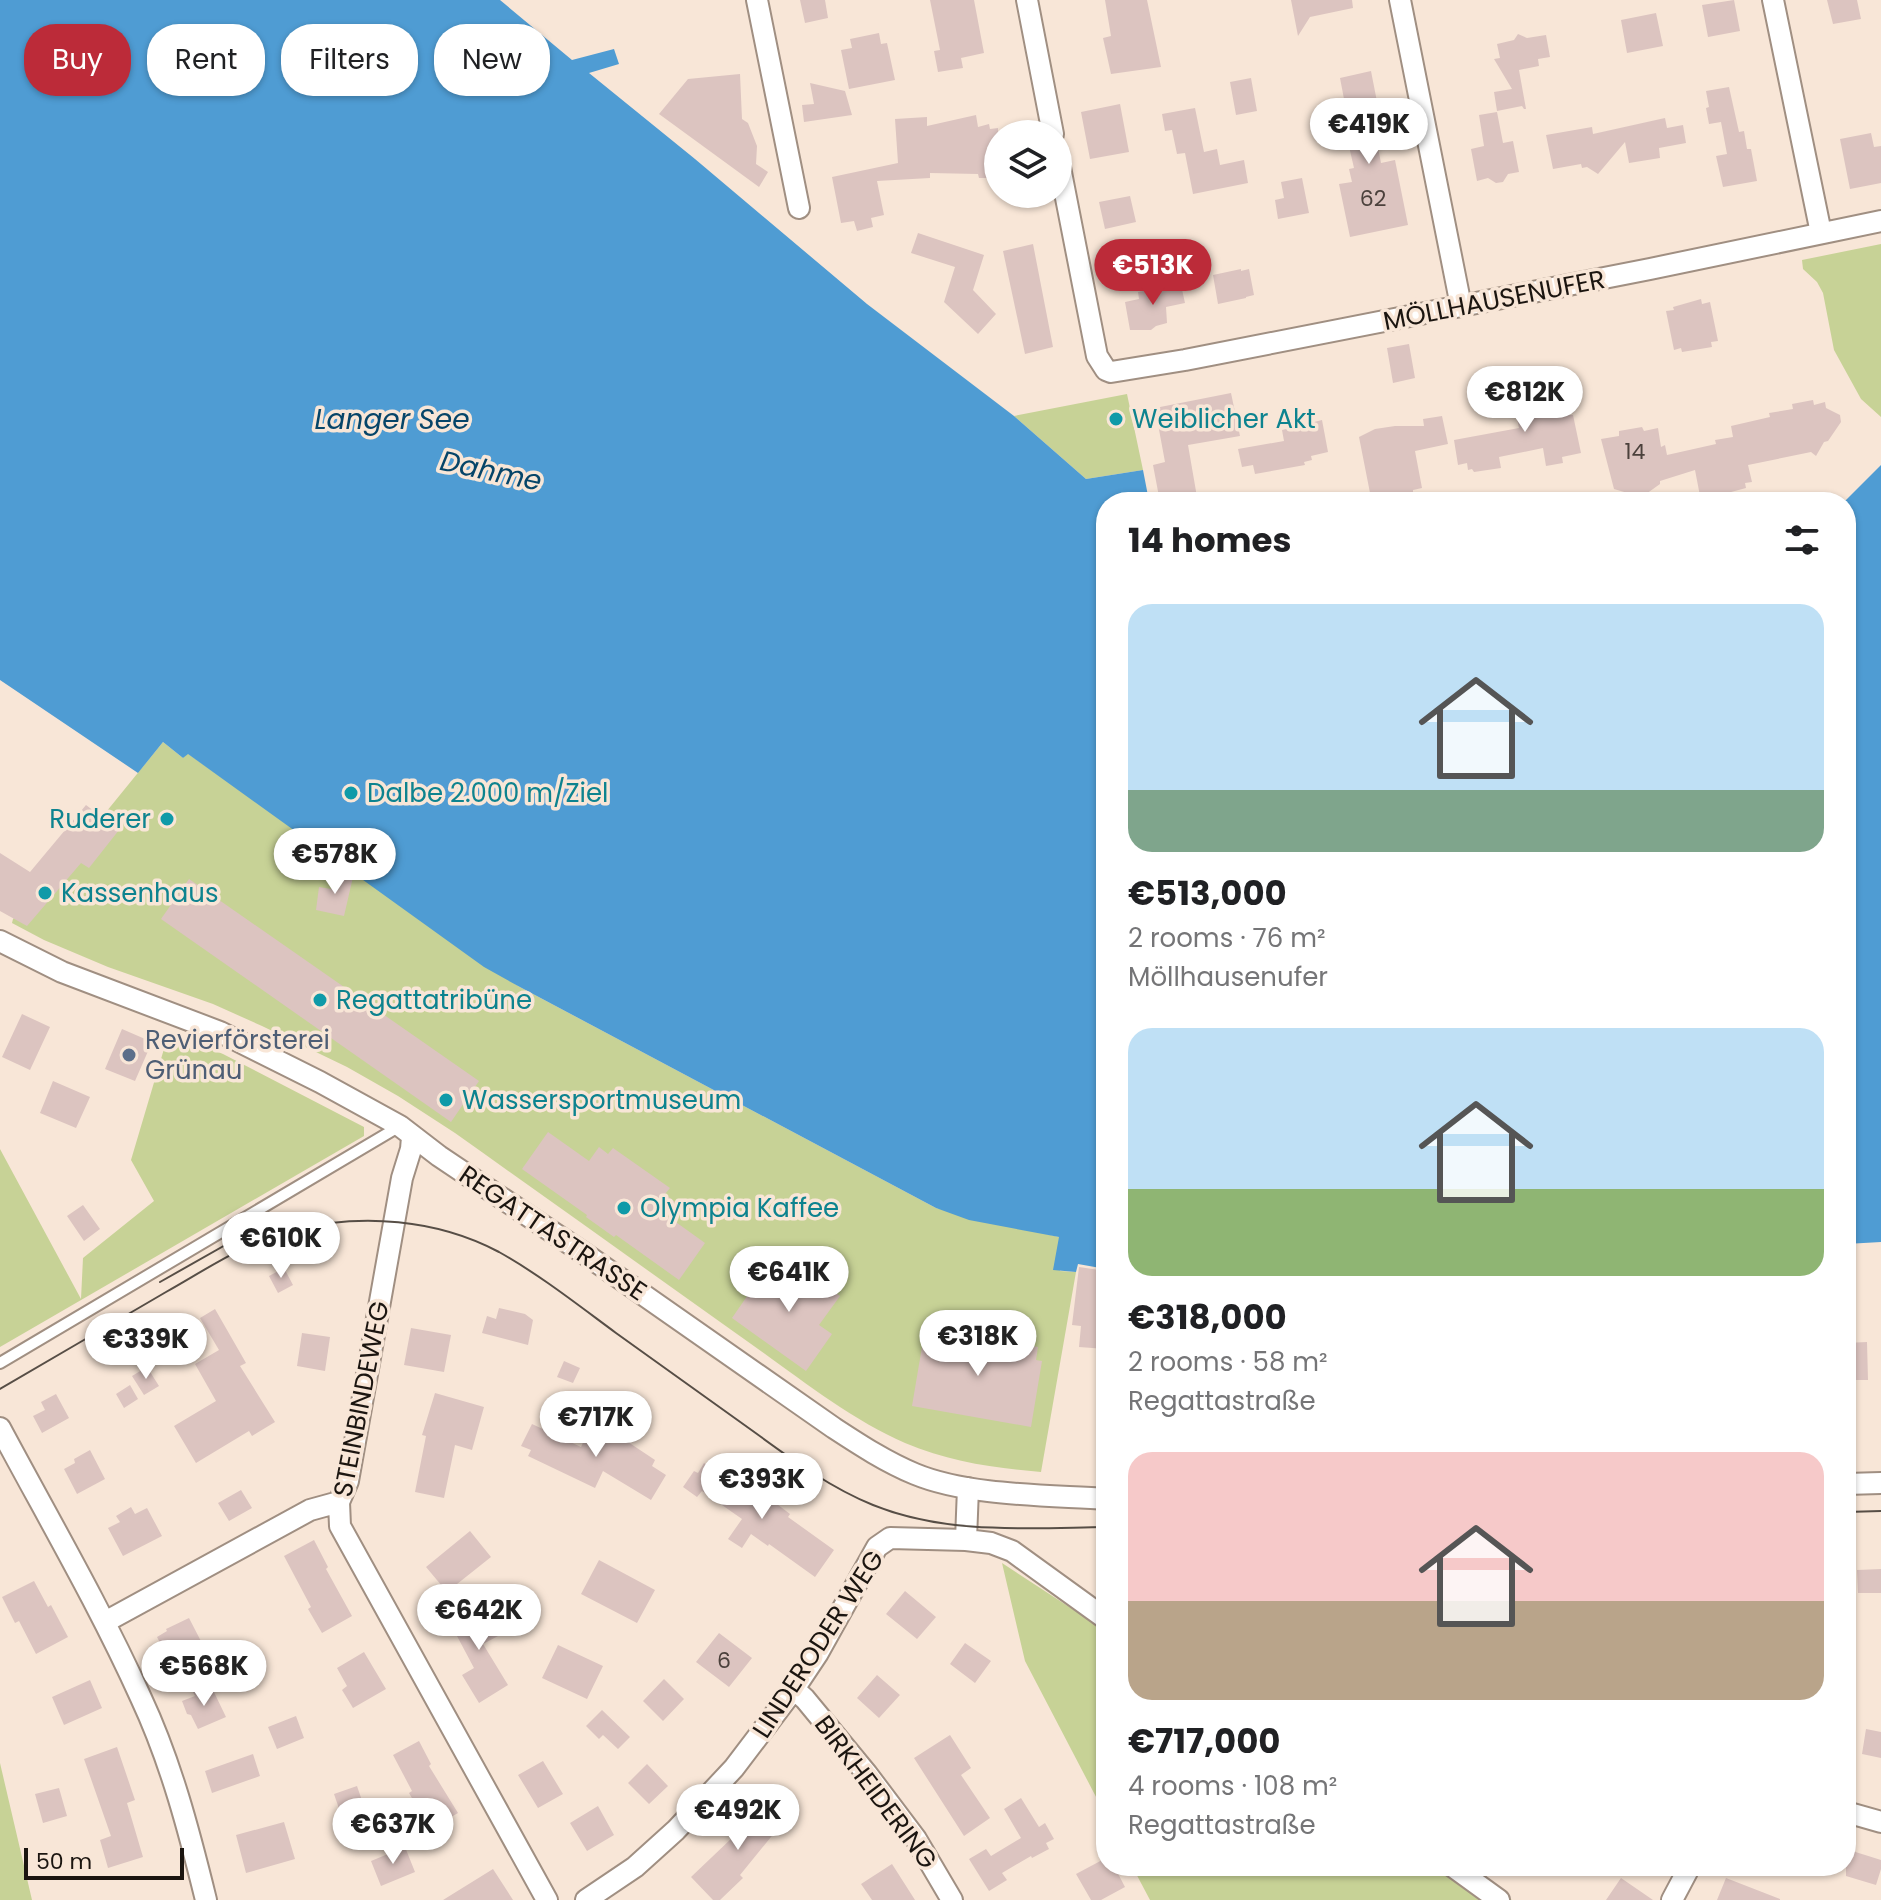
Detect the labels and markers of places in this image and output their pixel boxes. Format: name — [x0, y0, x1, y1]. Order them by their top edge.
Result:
pin: €419K — [1313, 98, 1425, 166]
pin: €513K — [1097, 239, 1209, 307]
pin: €812K — [1469, 366, 1581, 434]
place label: Weiblicher Akt — [1132, 401, 1316, 437]
marker: Weiblicher Akt — [1107, 410, 1125, 428]
place label: Dalbe 2.000 m/Ziel — [367, 775, 608, 811]
marker: Dalbe 2.000 m/Ziel — [342, 784, 360, 802]
place label: Ruderer — [49, 801, 151, 837]
marker: Ruderer — [158, 810, 176, 828]
pin: €578K — [279, 828, 391, 896]
place label: Kassenhaus — [61, 875, 218, 911]
marker: Kassenhaus — [36, 884, 54, 902]
place label: Regattatribüne — [336, 982, 532, 1018]
marker: Regattatribüne — [311, 991, 329, 1009]
place label: Revierförsterei Grünau — [145, 1022, 330, 1088]
marker: Revierförsterei Grünau — [120, 1046, 138, 1064]
place label: Wassersportmuseum — [462, 1082, 741, 1118]
marker: Wassersportmuseum — [437, 1091, 455, 1109]
place label: Olympia Kaffee — [640, 1190, 839, 1226]
marker: Olympia Kaffee — [615, 1199, 633, 1217]
pin: €610K — [225, 1212, 337, 1280]
pin: €641K — [733, 1246, 845, 1314]
pin: €318K — [922, 1310, 1034, 1378]
pin: €339K — [90, 1313, 202, 1381]
pin: €717K — [540, 1391, 652, 1459]
pin: €393K — [706, 1453, 818, 1521]
pin: €642K — [423, 1584, 535, 1652]
pin: €568K — [148, 1640, 260, 1708]
pin: €492K — [682, 1784, 794, 1852]
pin: €637K — [337, 1798, 449, 1866]

